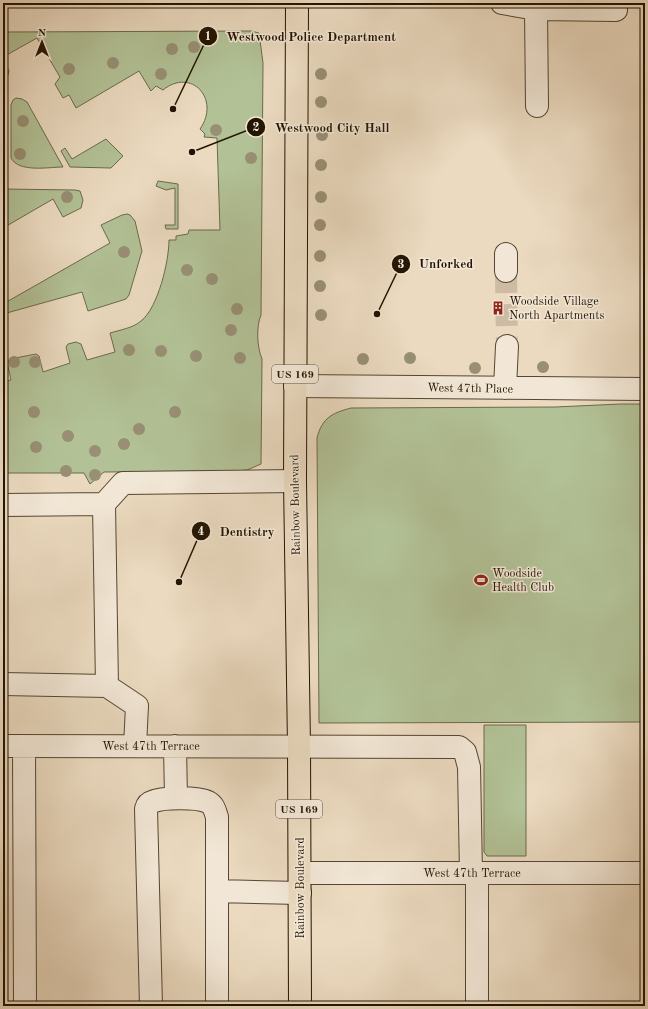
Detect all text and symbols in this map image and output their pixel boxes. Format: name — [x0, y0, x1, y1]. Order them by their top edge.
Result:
north arrow — [22, 22, 62, 62]
callout: Westwood Police Department — [198, 24, 404, 49]
text: N — [38, 28, 47, 39]
text: 1 — [205, 31, 211, 43]
text: Westwood Police Department — [226, 31, 396, 44]
callout: Westwood City Hall — [246, 115, 397, 140]
text: 2 — [253, 122, 260, 134]
text: Westwood City Hall — [274, 122, 390, 135]
callout: Unforked — [391, 251, 482, 276]
text: Unforked — [419, 258, 473, 271]
text: 3 — [398, 259, 405, 271]
place label: Woodside Village North Apartments — [509, 296, 605, 322]
building icon: Woodside Village North Apartments — [490, 300, 506, 316]
road number: US 169 — [272, 365, 318, 383]
street label: West 47th Place — [427, 382, 514, 396]
street label: Rainbow Boulevard — [289, 454, 303, 556]
callout: Dentistry — [191, 519, 282, 544]
text: 4 — [198, 526, 205, 538]
text: Dentistry — [220, 526, 275, 539]
place label: Woodside Health Club — [492, 568, 554, 594]
sports icon: Woodside Health Club — [473, 572, 489, 588]
street label: West 47th Terrace — [102, 741, 200, 753]
road number: US 169 — [276, 800, 322, 818]
street label: Rainbow Boulevard — [295, 837, 307, 939]
street label: West 47th Terrace — [423, 868, 521, 880]

